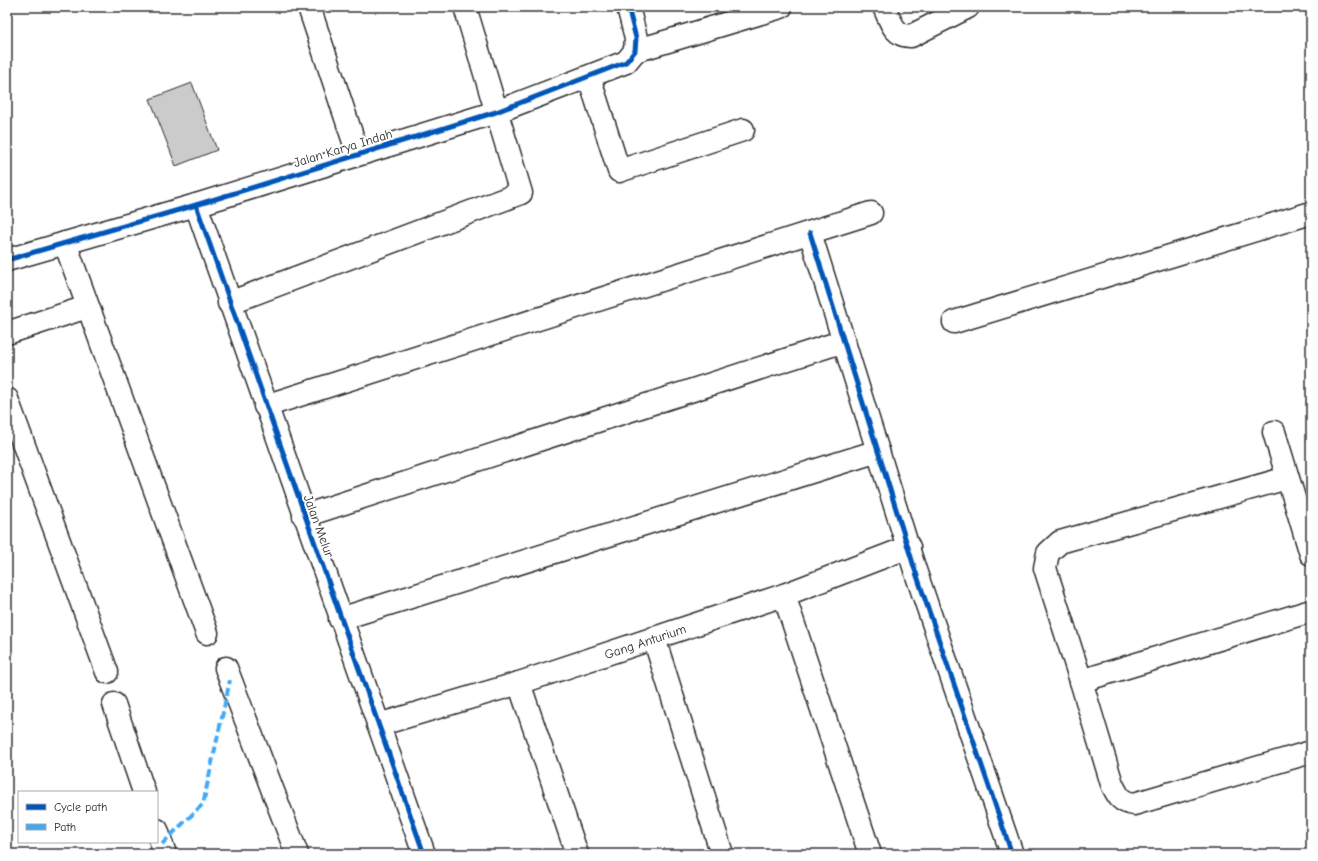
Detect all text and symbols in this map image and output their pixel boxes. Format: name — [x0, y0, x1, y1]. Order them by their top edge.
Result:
street label: Jalan Karya Indah — [292, 126, 394, 170]
street label: Jalan Melur — [301, 493, 338, 560]
street label: Gang Anturium — [602, 621, 688, 662]
legend — [18, 791, 158, 843]
text: Cycle path — [54, 800, 107, 814]
text: Path — [54, 820, 76, 834]

